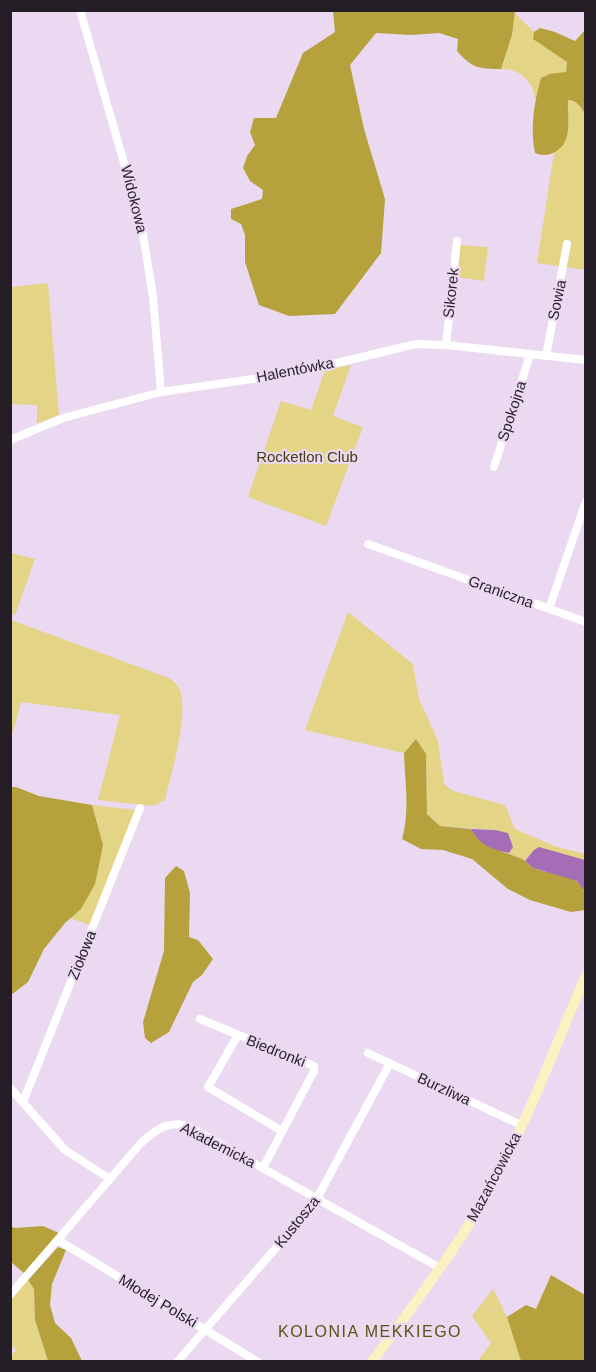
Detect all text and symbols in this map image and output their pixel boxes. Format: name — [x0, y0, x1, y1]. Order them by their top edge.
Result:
street label: Widokowa — [118, 163, 151, 235]
street label: Sikorek — [439, 267, 462, 319]
street label: Sowia — [544, 278, 569, 322]
street label: Halentówka — [255, 354, 336, 385]
street label: Spokojna — [494, 378, 529, 443]
park label: Rocketlon Club — [256, 448, 358, 465]
street label: Graniczna — [466, 572, 537, 611]
street label: Ziołowa — [64, 927, 99, 982]
street label: Biedronki — [244, 1031, 308, 1070]
street label: Burzliwa — [415, 1069, 474, 1109]
street label: Akademicka — [178, 1118, 259, 1171]
street label: Mazańcowicka — [463, 1129, 524, 1224]
street label: Kustosza — [271, 1192, 323, 1251]
street label: Młodej Polski — [116, 1271, 201, 1331]
district label: KOLONIA MEKKIEGO — [278, 1323, 462, 1340]

